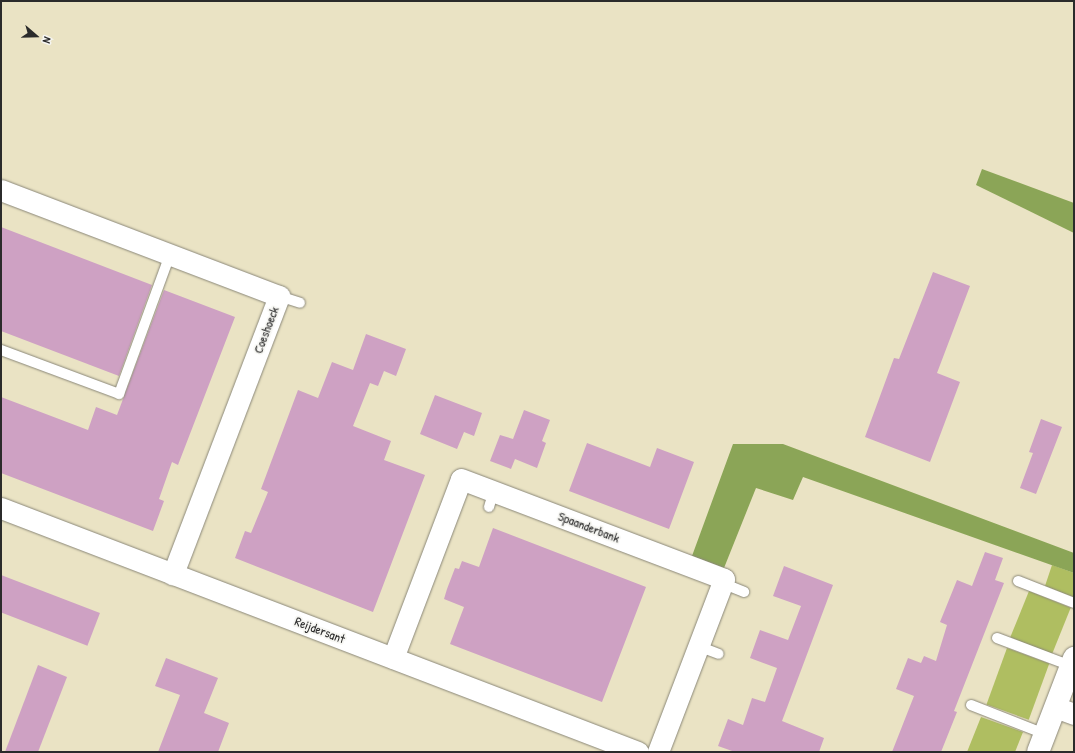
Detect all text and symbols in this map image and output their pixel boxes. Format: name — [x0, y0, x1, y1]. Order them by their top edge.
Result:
north arrow — [16, 16, 56, 56]
text: N — [40, 35, 55, 45]
street label: Coeshoeck — [250, 304, 282, 356]
street label: Spaanderbank — [556, 508, 622, 546]
street label: Reijdersant — [293, 613, 347, 647]

